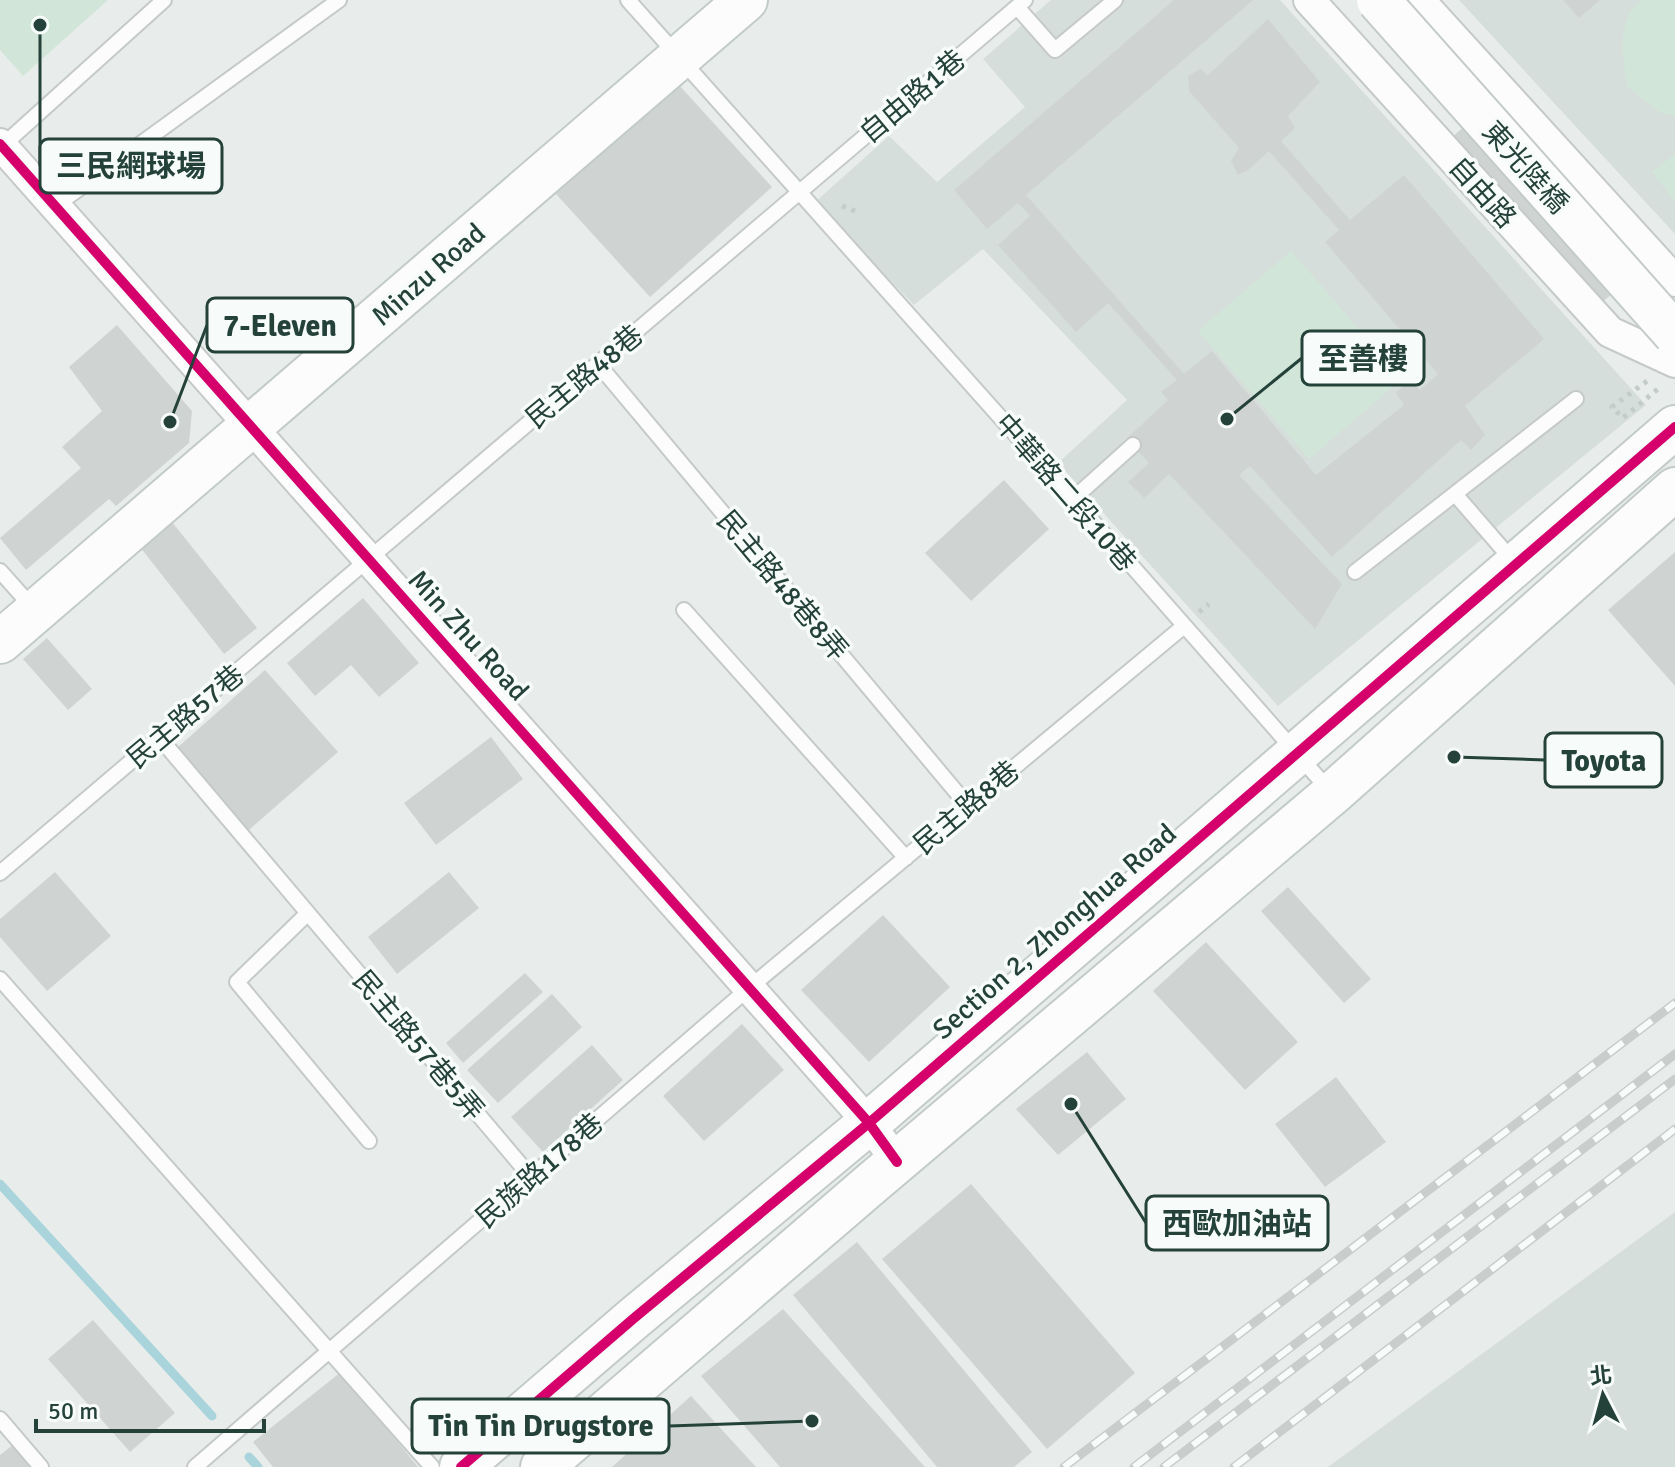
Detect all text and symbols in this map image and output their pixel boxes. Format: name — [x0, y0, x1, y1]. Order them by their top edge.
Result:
street label: 自由路1巷 — [853, 43, 972, 151]
street label: 東光陸橋 — [1475, 115, 1575, 221]
callout: 三民網球場 — [40, 139, 222, 193]
text: 三民網球場 — [56, 148, 206, 185]
street label: 自由路 — [1442, 150, 1523, 235]
street label: Minzu Road — [365, 216, 492, 333]
callout: 7-Eleven — [207, 298, 353, 352]
text: 7-Eleven — [223, 308, 337, 345]
street label: 民主路48巷 — [519, 318, 650, 436]
callout: 至善樓 — [1302, 331, 1424, 385]
text: 至善樓 — [1318, 341, 1408, 378]
street label: 中華路二段10巷 — [987, 407, 1143, 579]
street label: 民主路48巷8弄 — [710, 504, 855, 668]
street label: Min Zhu Road — [401, 563, 536, 708]
street label: 民主路57巷 — [120, 658, 251, 776]
callout: Toyota — [1545, 733, 1662, 787]
text: Toyota — [1562, 743, 1646, 780]
street label: 民主路8巷 — [907, 754, 1026, 862]
street label: Section 2, Zhonghua Road — [926, 817, 1183, 1047]
street label: 民主路57巷5弄 — [346, 964, 491, 1128]
street label: 民族路178巷 — [469, 1106, 610, 1235]
callout: 西歐加油站 — [1146, 1196, 1328, 1250]
text: 西歐加油站 — [1162, 1206, 1312, 1243]
north arrow — [1563, 1355, 1643, 1435]
text: 北 — [1589, 1361, 1613, 1390]
scale bar — [36, 1383, 264, 1433]
text: 50 m — [48, 1396, 98, 1426]
callout: Tin Tin Drugstore — [412, 1399, 669, 1453]
text: Tin Tin Drugstore — [428, 1408, 654, 1445]

